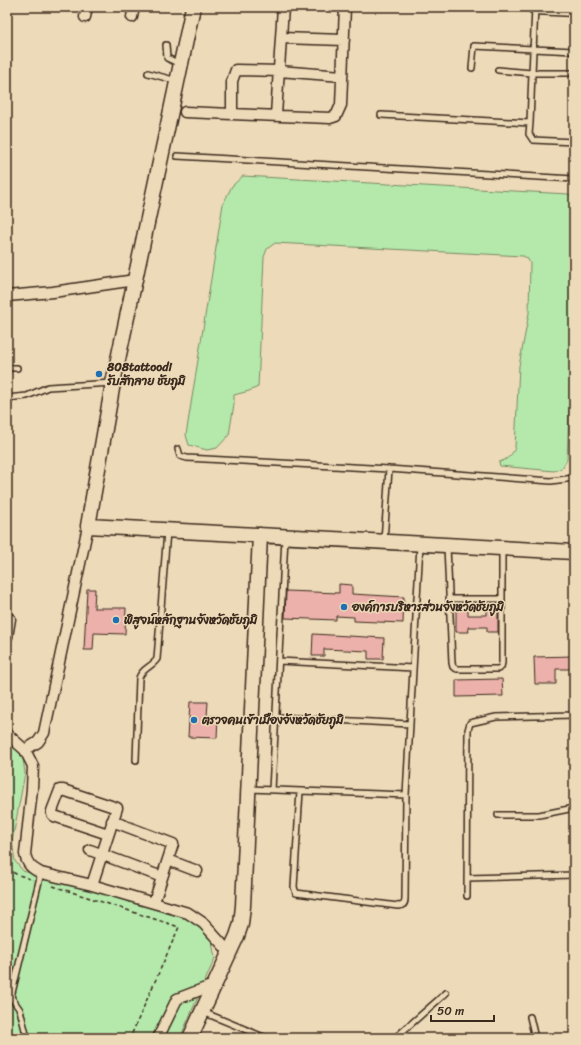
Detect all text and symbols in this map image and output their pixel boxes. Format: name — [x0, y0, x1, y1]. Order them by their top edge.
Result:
place label: 808tattoodi รับสักลาย ชัยภูมิ — [106, 356, 186, 392]
marker: 808tattoodi รับสักลาย ชัยภูมิ — [94, 369, 104, 379]
place label: องค์การบริหารส่วนจังหวัดชัยภูมิ — [351, 596, 505, 618]
marker: องค์การบริหารส่วนจังหวัดชัยภูมิ — [339, 602, 349, 612]
place label: พิสูจน์หลักฐานจังหวัดชัยภูมิ — [124, 609, 258, 631]
marker: พิสูจน์หลักฐานจังหวัดชัยภูมิ — [111, 615, 121, 625]
place label: ตรวจคนเข้าเมืองจังหวัดชัยภูมิ — [201, 709, 344, 731]
marker: ตรวจคนเข้าเมืองจังหวัดชัยภูมิ — [189, 715, 199, 725]
scale bar — [431, 997, 494, 1023]
text: 50 m — [437, 1000, 464, 1022]

